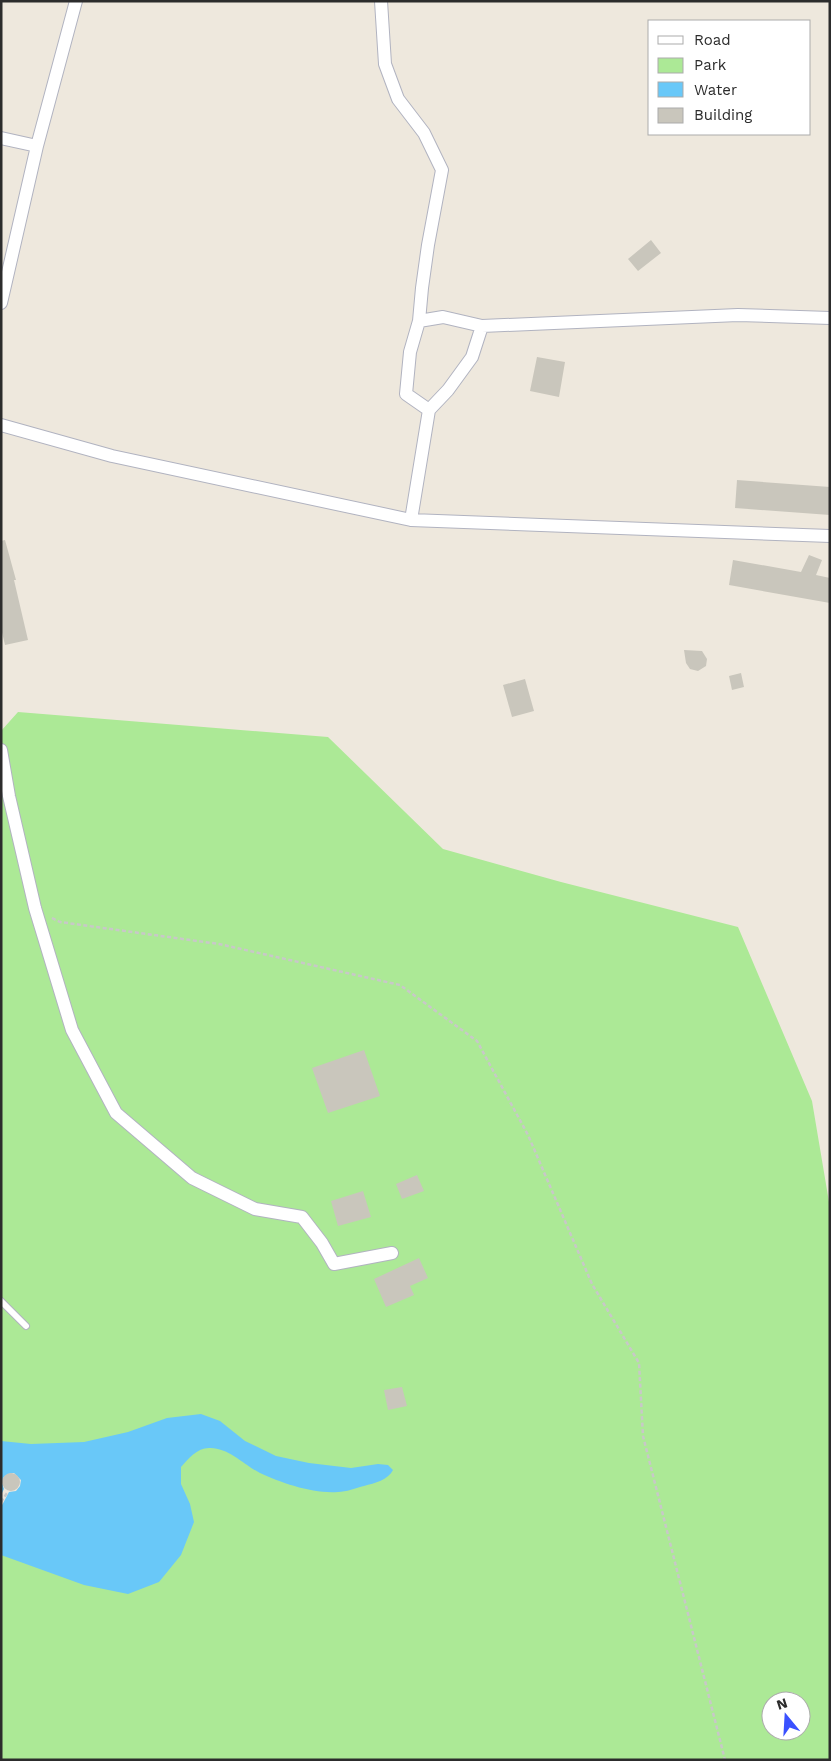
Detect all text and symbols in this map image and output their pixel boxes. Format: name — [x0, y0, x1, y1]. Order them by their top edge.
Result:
legend — [648, 20, 811, 135]
text: Road — [694, 31, 731, 49]
text: Park — [694, 56, 727, 74]
text: Water — [694, 81, 737, 99]
text: Building — [694, 106, 752, 124]
north arrow — [761, 1691, 811, 1741]
text: N — [775, 1694, 789, 1713]

